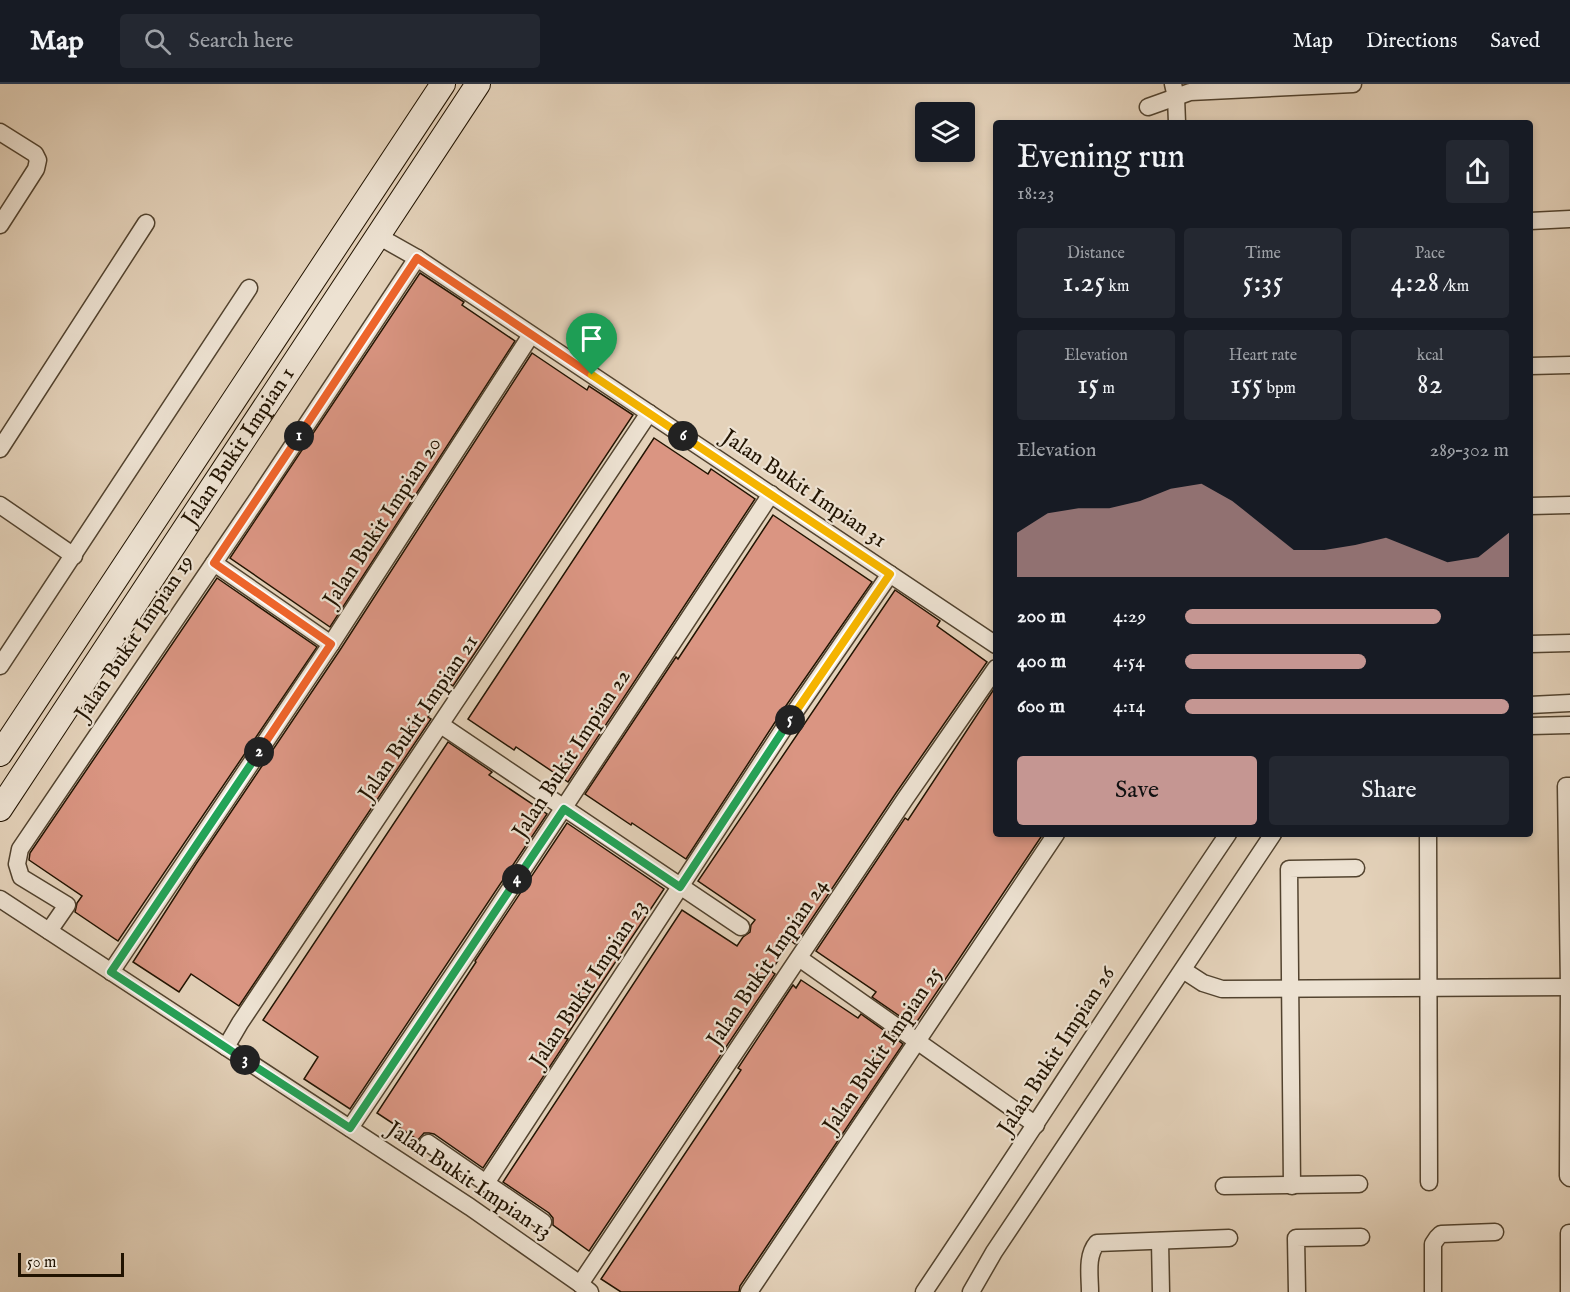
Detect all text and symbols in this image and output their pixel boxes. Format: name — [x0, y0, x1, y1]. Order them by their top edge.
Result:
search box — [120, 14, 540, 68]
text: Map — [30, 24, 84, 59]
icon: search — [141, 25, 174, 58]
text: Search here — [189, 27, 293, 55]
text: Map — [1293, 28, 1333, 55]
text: Directions — [1366, 28, 1457, 55]
text: Saved — [1490, 28, 1540, 55]
map controls — [915, 102, 975, 162]
button: layers — [915, 102, 975, 162]
text: Evening run — [1017, 137, 1185, 179]
button: share — [1446, 140, 1509, 203]
text: 18:23 — [1017, 181, 1054, 206]
text: Distance — [1067, 244, 1125, 264]
text: Time — [1245, 244, 1281, 264]
text: Pace — [1415, 244, 1445, 264]
text: 1.25 — [1063, 264, 1105, 302]
text: 5:35 — [1243, 264, 1283, 302]
text: 4:28 — [1391, 264, 1439, 302]
text: km — [1105, 277, 1129, 297]
text: /km — [1439, 277, 1469, 297]
pin — [566, 313, 617, 375]
icon: arrive — [575, 322, 608, 355]
text: Elevation — [1064, 346, 1128, 366]
text: Heart rate — [1229, 346, 1297, 366]
text: kcal — [1417, 346, 1443, 366]
street label: Jalan Bukit Impian 1 — [178, 363, 300, 531]
text: 15 — [1077, 366, 1099, 404]
text: 155 — [1230, 366, 1263, 404]
text: 82 — [1417, 366, 1443, 404]
text: m — [1099, 379, 1115, 399]
text: bpm — [1263, 379, 1296, 399]
pin: 1 — [284, 421, 314, 451]
pin: 6 — [668, 421, 698, 451]
street label: Jalan Bukit Impian 31 — [714, 422, 892, 554]
text: 6 — [680, 426, 686, 446]
street label: Jalan Bukit Impian 20 — [316, 432, 448, 615]
text: Elevation — [1017, 438, 1096, 463]
text: 289–302 m — [1430, 438, 1509, 463]
street label: Jalan Bukit Impian 19 — [68, 550, 201, 729]
text: 200 m — [1017, 604, 1066, 629]
text: 4:29 — [1113, 604, 1146, 629]
street label: Jalan Bukit Impian 21 — [351, 630, 485, 809]
text: 400 m — [1017, 649, 1066, 674]
text: 4:54 — [1113, 649, 1145, 674]
street label: Jalan Bukit Impian 22 — [505, 664, 637, 847]
text: 600 m — [1017, 694, 1065, 719]
text: 4:14 — [1113, 694, 1145, 719]
pin: 5 — [775, 705, 805, 735]
text: 5 — [787, 710, 793, 730]
pin: 2 — [244, 737, 274, 767]
text: 2 — [255, 742, 263, 762]
button: Save — [1017, 756, 1257, 825]
button: Share — [1269, 756, 1509, 825]
pin: 4 — [502, 864, 532, 894]
text: 4 — [513, 869, 521, 889]
street label: Jalan Bukit Impian 24 — [700, 873, 835, 1055]
street label: Jalan Bukit Impian 23 — [523, 895, 654, 1076]
street label: Jalan Bukit Impian 26 — [990, 961, 1122, 1143]
street label: Jalan Bukit Impian 25 — [815, 962, 949, 1141]
pin: 3 — [230, 1045, 260, 1075]
text: 3 — [242, 1050, 248, 1070]
street label: Jalan Bukit Impian 13 — [379, 1114, 557, 1246]
scale bar — [18, 1250, 124, 1278]
text: 50 m — [27, 1253, 56, 1273]

